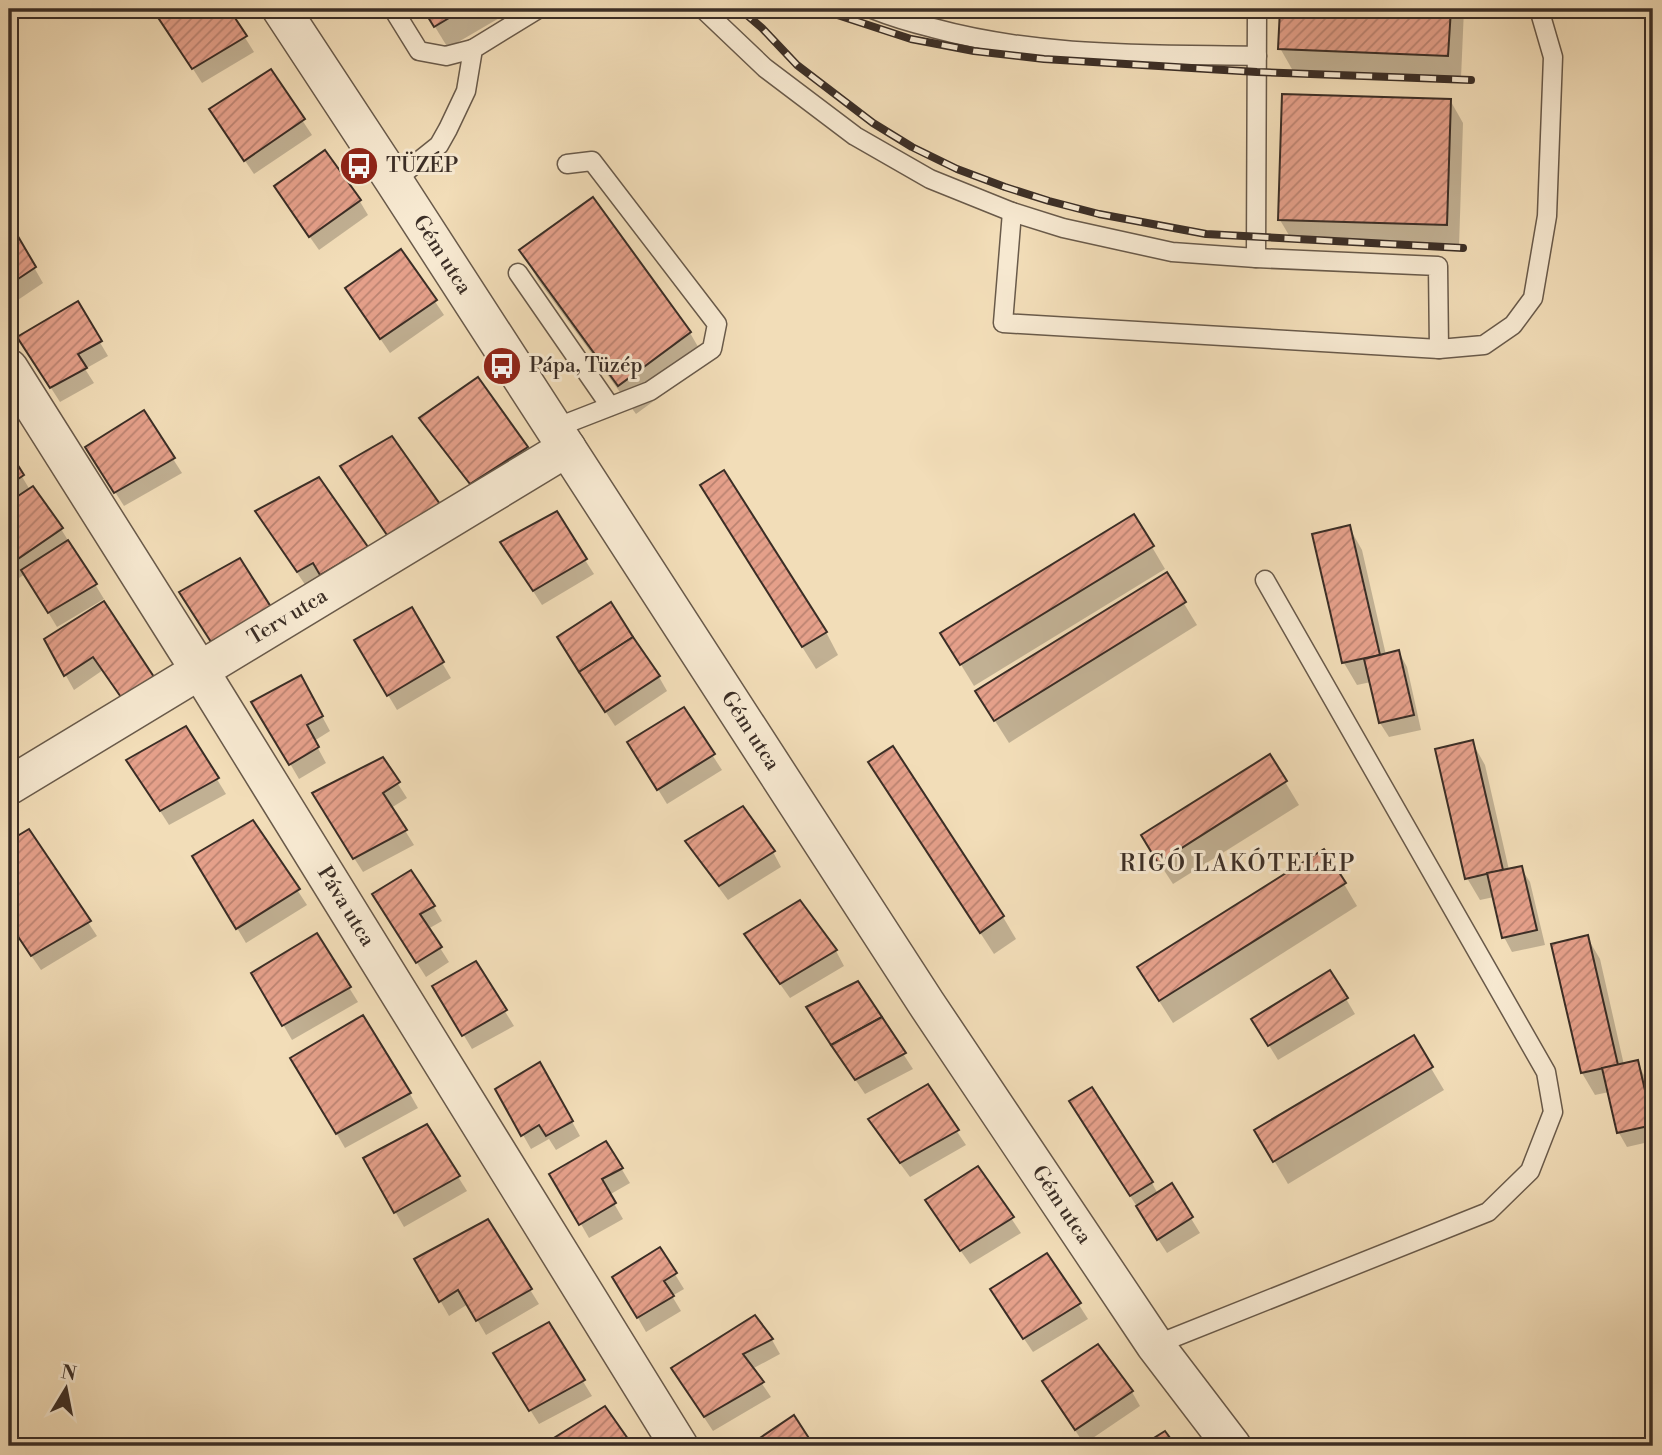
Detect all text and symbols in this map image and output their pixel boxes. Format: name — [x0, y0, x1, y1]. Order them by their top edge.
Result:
bus stop icon: TÜZÉP — [338, 145, 380, 187]
place label: TÜZÉP — [386, 151, 458, 179]
street label: Gém utca — [407, 211, 477, 300]
bus stop icon: Pápa, Tüzép — [481, 345, 523, 387]
place label: Pápa, Tüzép — [529, 353, 643, 379]
street label: Terv utca — [243, 583, 333, 651]
street label: Gém utca — [715, 687, 785, 776]
district label: RIGÓ LAKÓTELEP — [1119, 847, 1357, 878]
street label: Páva utca — [311, 862, 380, 952]
street label: Gém utca — [1026, 1161, 1097, 1250]
north arrow — [32, 1354, 102, 1424]
text: N — [59, 1360, 78, 1386]

